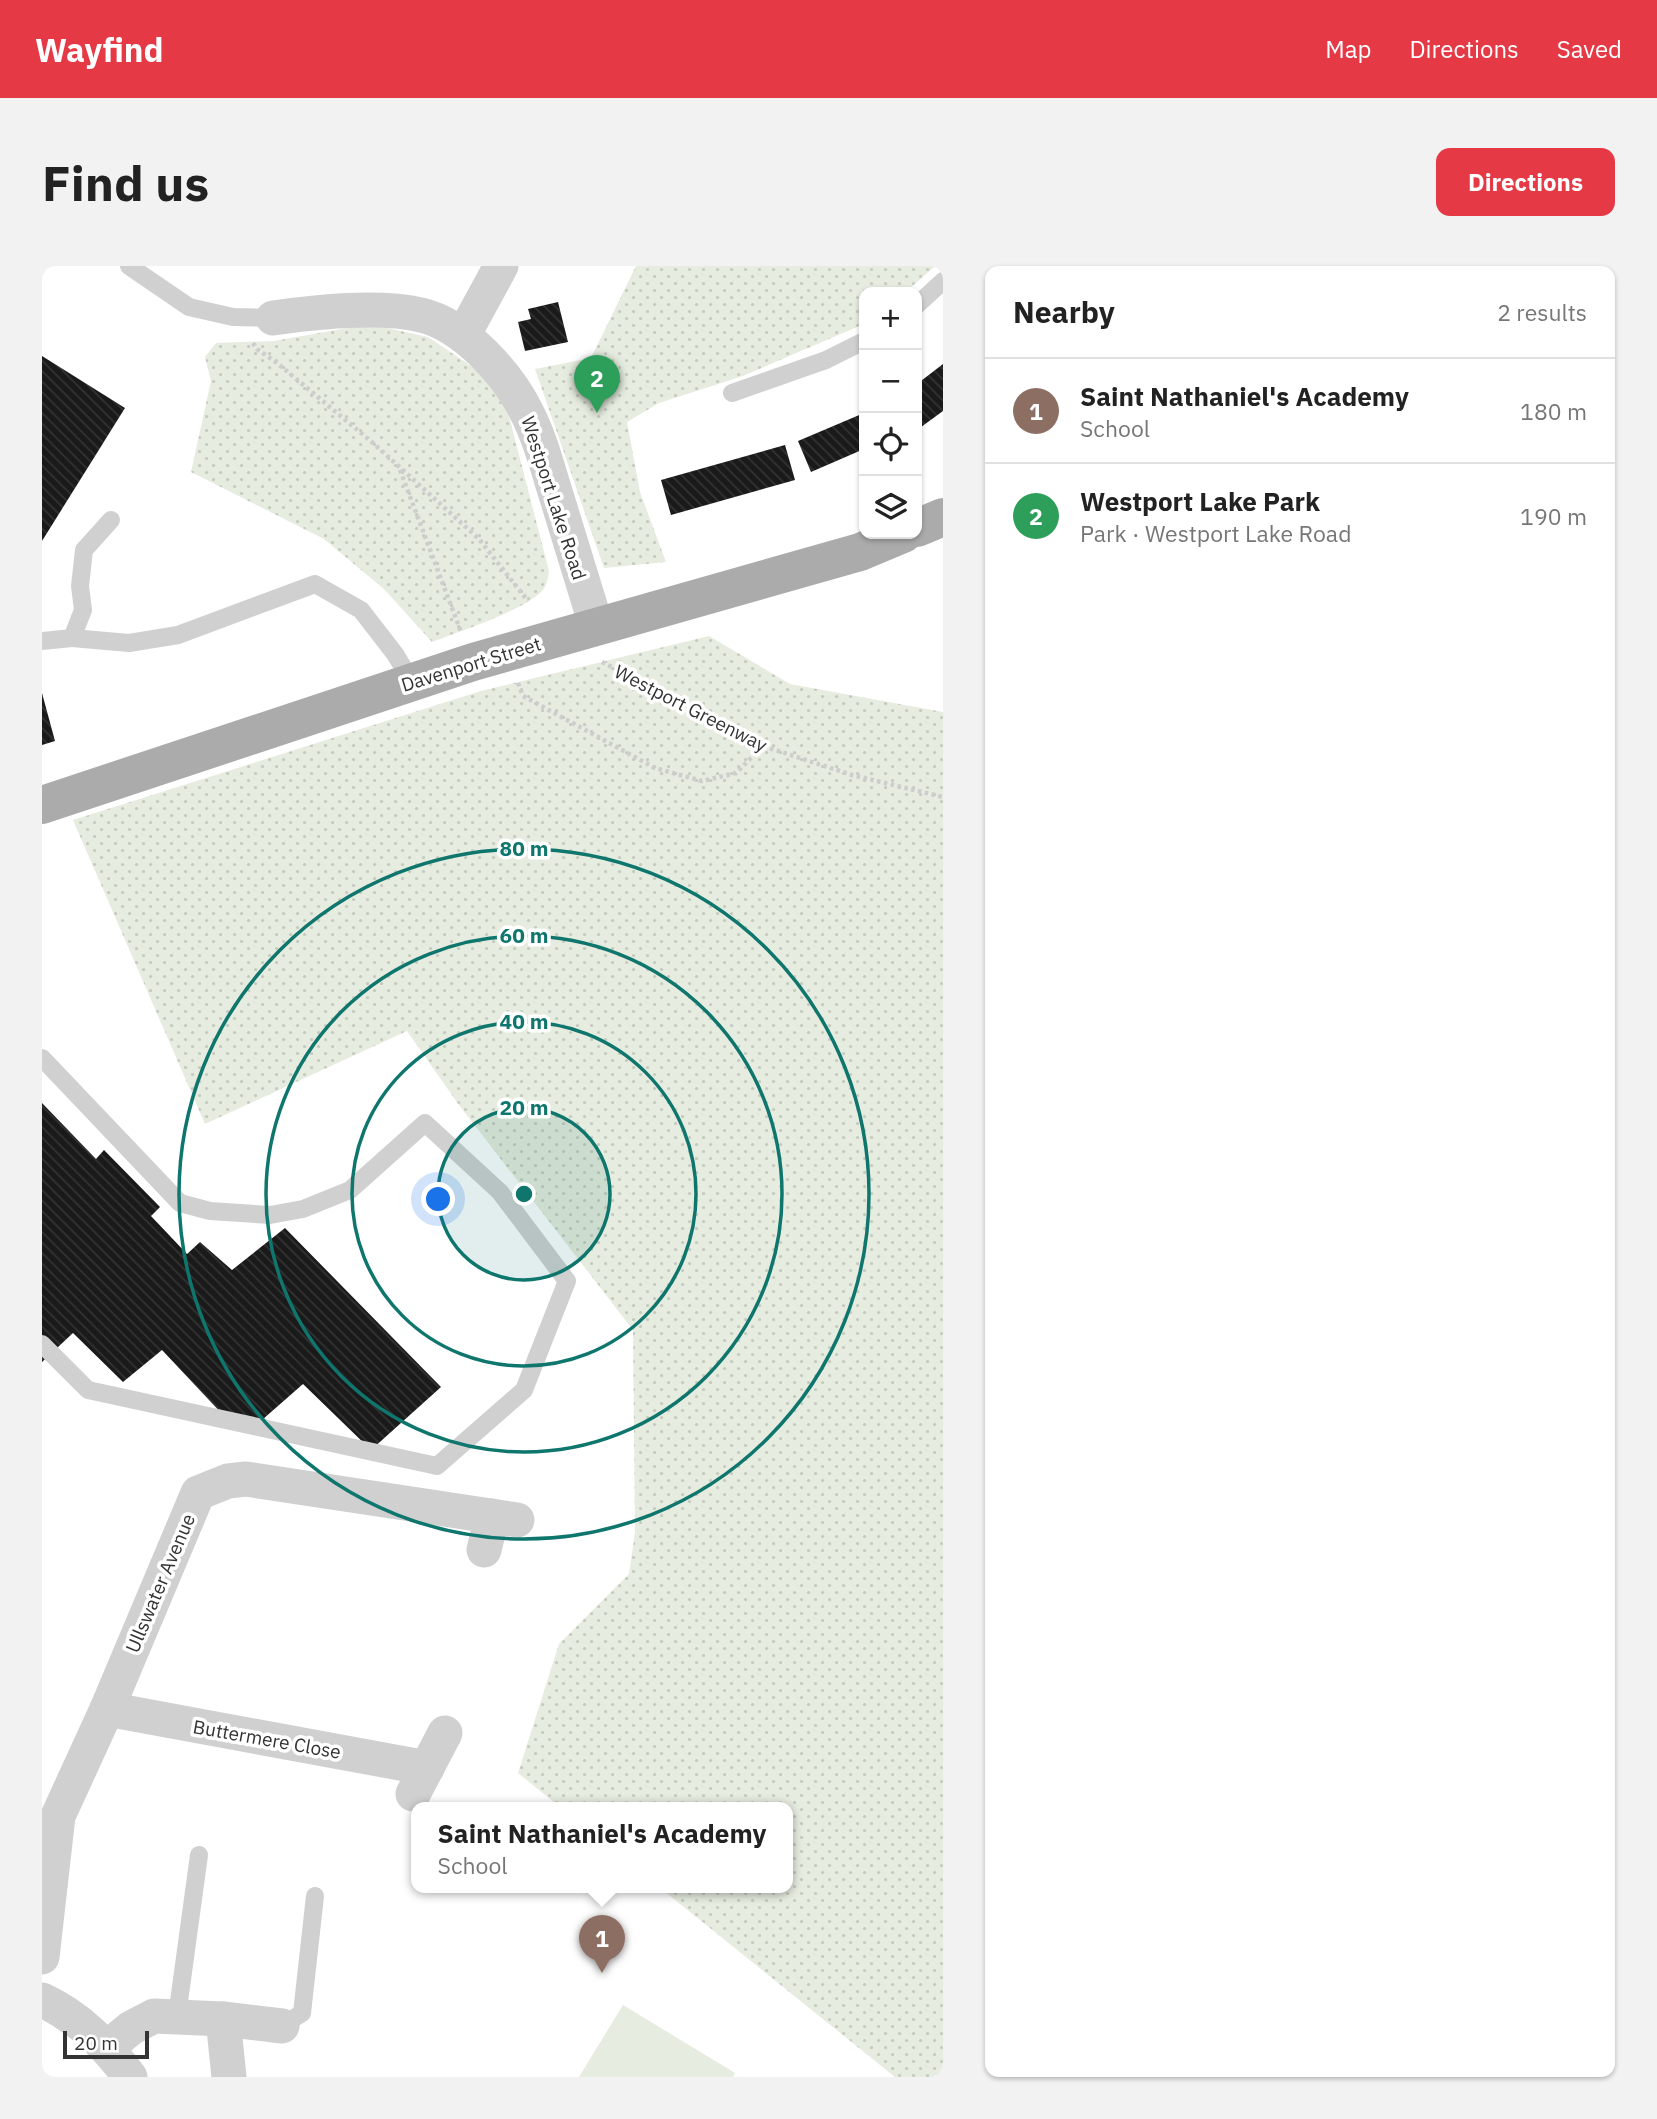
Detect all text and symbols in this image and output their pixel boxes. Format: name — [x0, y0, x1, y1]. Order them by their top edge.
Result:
text: Wayfind — [35, 28, 164, 71]
text: Map — [1325, 33, 1371, 65]
text: Directions — [1409, 33, 1519, 65]
text: Saved — [1557, 33, 1622, 65]
button: Directions — [1436, 148, 1615, 216]
text: Find us — [42, 151, 209, 214]
map controls — [859, 287, 922, 539]
button: + — [859, 287, 922, 350]
text: Nearby — [1013, 292, 1115, 331]
text: 2 results — [1497, 297, 1587, 327]
button: − — [859, 350, 922, 413]
pin: 2 — [574, 355, 620, 413]
text: Saint Nathaniel's Academy — [1080, 379, 1409, 413]
text: 1 — [1029, 396, 1043, 426]
text: 180 m — [1520, 396, 1587, 426]
street label: Westport Lake Road — [516, 413, 592, 583]
button: locate — [859, 413, 922, 476]
text: School — [1080, 413, 1150, 443]
button: layers — [859, 476, 922, 539]
text: Westport Lake Park — [1080, 484, 1320, 518]
text: 2 — [1029, 501, 1043, 531]
text: 190 m — [1520, 501, 1587, 531]
text: Park · Westport Lake Road — [1080, 518, 1352, 548]
street label: Davenport Street — [398, 631, 544, 697]
street label: Westport Greenway — [611, 659, 772, 757]
text: 80 m — [500, 834, 548, 862]
text: 60 m — [500, 921, 548, 949]
text: 40 m — [500, 1007, 548, 1035]
text: 20 m — [500, 1093, 548, 1121]
your location — [421, 1182, 455, 1216]
centre of rings — [512, 1182, 536, 1206]
street label: Ullswater Avenue — [120, 1510, 200, 1656]
street label: Buttermere Close — [191, 1714, 343, 1764]
popup — [411, 1802, 793, 1893]
text: Saint Nathaniel's Academy — [438, 1816, 766, 1850]
text: School — [438, 1850, 508, 1880]
pin: 1 — [579, 1915, 625, 1973]
scale bar — [63, 2028, 149, 2060]
text: 20 m — [74, 2031, 118, 2055]

